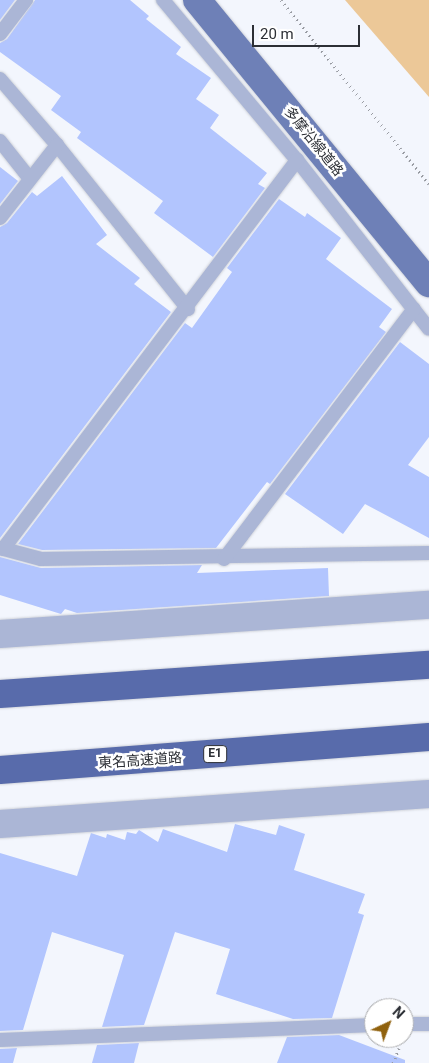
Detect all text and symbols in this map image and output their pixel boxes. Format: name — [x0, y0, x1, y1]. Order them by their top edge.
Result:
scale bar — [254, 15, 362, 47]
text: 20 m — [260, 25, 294, 43]
street label: 多摩沿線道路 — [281, 103, 347, 179]
road number: E1 — [202, 744, 228, 764]
street label: 東名高速道路 — [98, 749, 182, 771]
north arrow — [364, 998, 414, 1048]
text: N — [389, 1004, 408, 1022]

